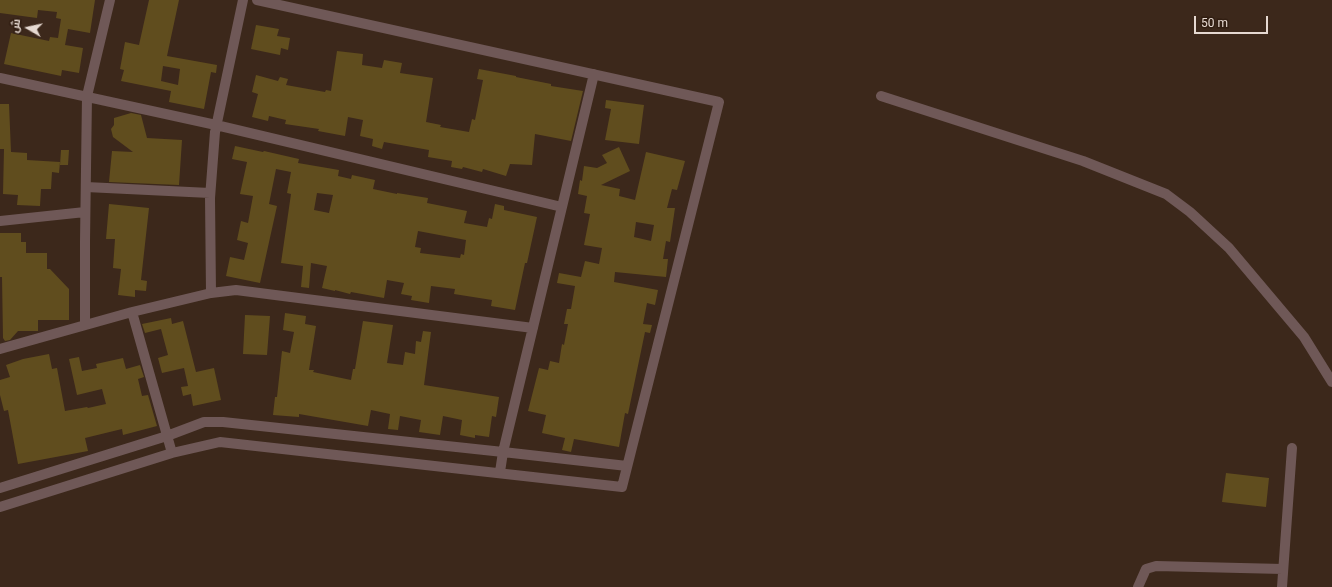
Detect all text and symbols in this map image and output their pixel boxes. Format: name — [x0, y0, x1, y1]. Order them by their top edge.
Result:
north arrow — [8, 8, 48, 48]
scale bar — [1196, 8, 1270, 34]
text: 50 m — [1201, 16, 1228, 30]
text: ش — [8, 18, 23, 34]

